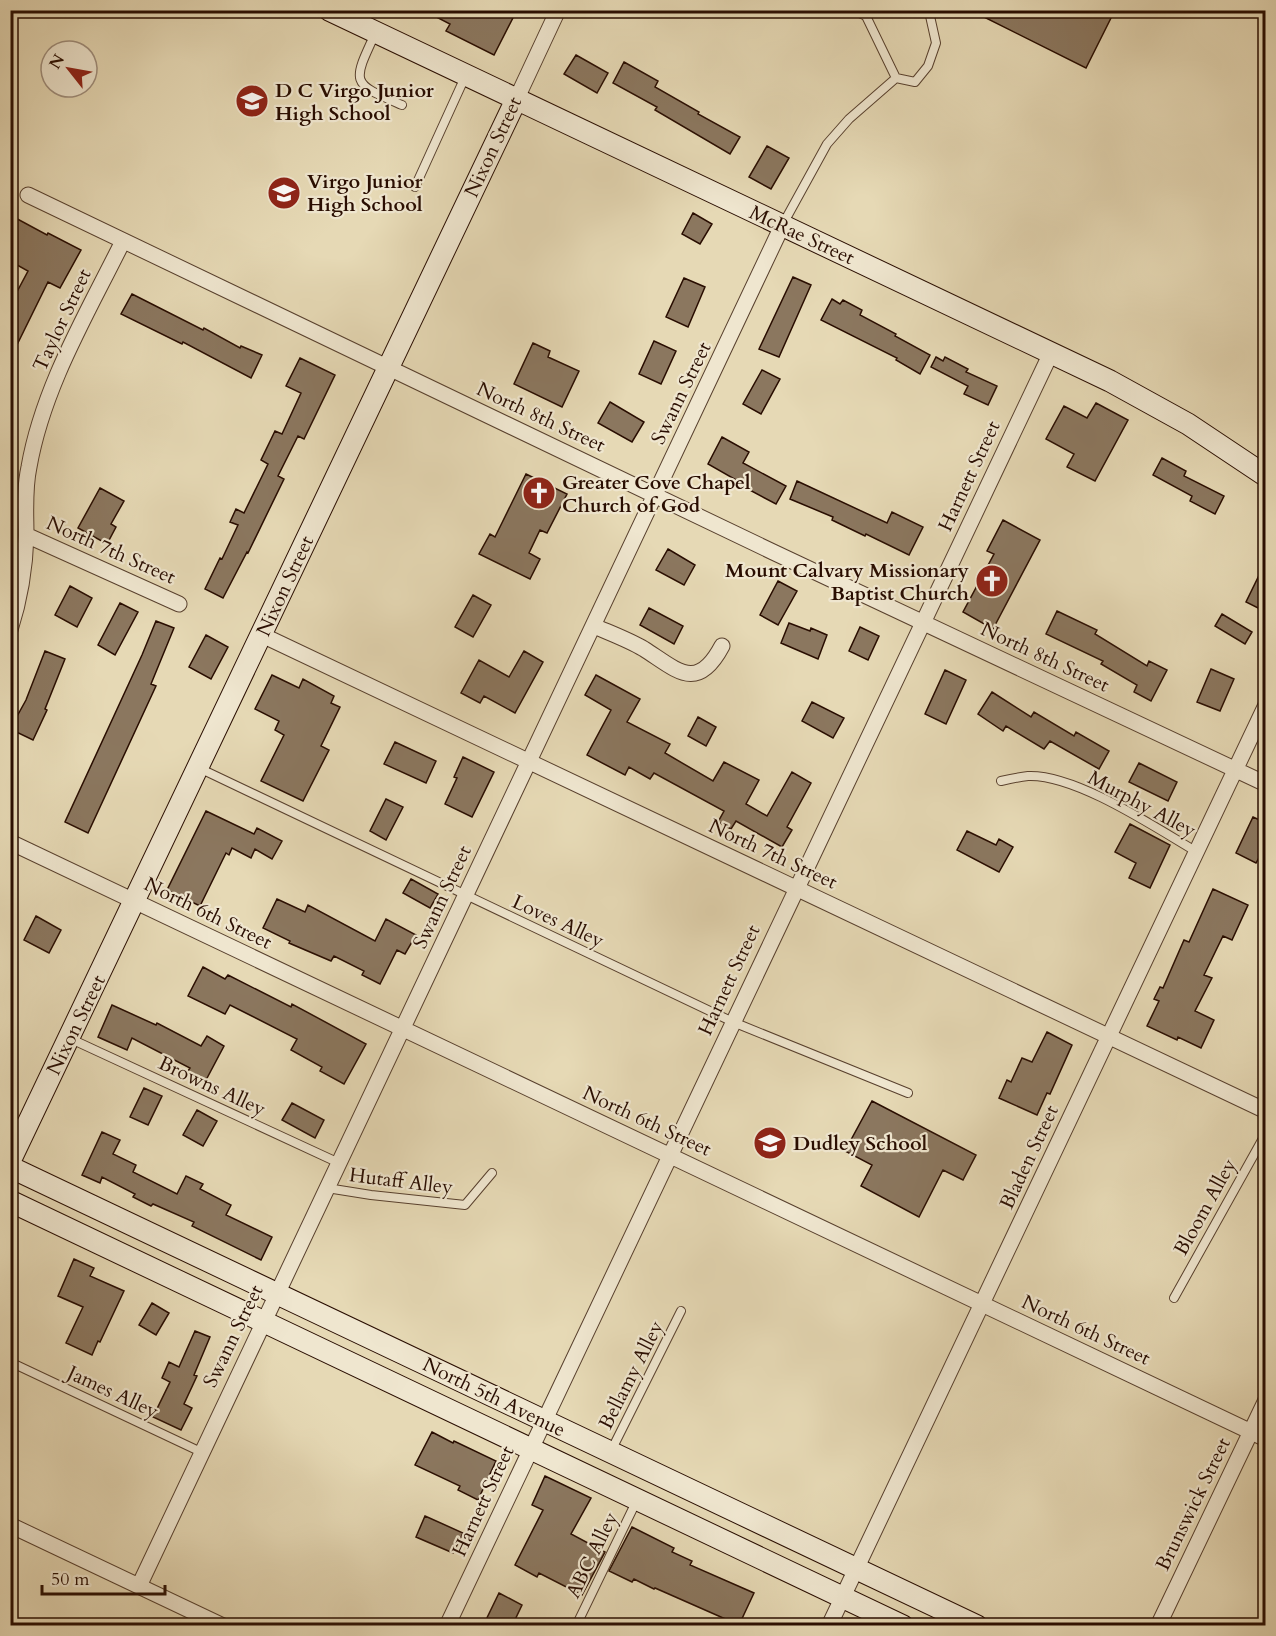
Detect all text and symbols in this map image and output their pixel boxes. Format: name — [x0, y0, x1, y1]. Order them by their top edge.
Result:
north arrow — [39, 39, 99, 99]
text: N — [44, 50, 70, 73]
place label: D C Virgo Junior High School — [275, 77, 435, 127]
school or university icon: D C Virgo Junior High School — [234, 83, 270, 119]
street label: Nixon Street — [458, 92, 528, 202]
place label: Virgo Junior High School — [307, 168, 423, 218]
school or university icon: Virgo Junior High School — [266, 175, 302, 211]
street label: McRae Street — [745, 199, 860, 271]
street label: Taylor Street — [26, 264, 98, 376]
street label: Swann Street — [645, 337, 718, 449]
street label: North 8th Street — [472, 375, 610, 459]
street label: Harnett Street — [932, 416, 1007, 536]
place label: Greater Cove Chapel Church of God — [562, 469, 751, 519]
church icon: Greater Cove Chapel Church of God — [521, 475, 557, 511]
street label: North 7th Street — [42, 509, 181, 591]
street label: Nixon Street — [250, 531, 320, 641]
place label: Mount Calvary Missionary Baptist Church — [725, 557, 970, 607]
church icon: Mount Calvary Missionary Baptist Church — [974, 563, 1010, 599]
street label: North 8th Street — [976, 615, 1114, 699]
street label: Murphy Alley — [1083, 764, 1201, 844]
street label: North 7th Street — [704, 812, 842, 896]
street label: Swann Street — [406, 840, 478, 953]
street label: North 6th Street — [140, 870, 277, 956]
street label: Loves Alley — [508, 888, 609, 954]
street label: Harnett Street — [692, 920, 767, 1040]
street label: Nixon Street — [40, 970, 112, 1080]
street label: Browns Alley — [154, 1049, 270, 1123]
street label: North 6th Street — [578, 1079, 716, 1163]
street label: Bladen Street — [993, 1100, 1065, 1213]
school or university icon: Dudley School — [752, 1125, 788, 1161]
place label: Dudley School — [793, 1130, 928, 1157]
street label: Bloom Alley — [1167, 1153, 1243, 1260]
street label: Hutaff Alley — [348, 1161, 455, 1201]
street label: Swann Street — [197, 1280, 270, 1392]
street label: North 6th Street — [1017, 1288, 1155, 1372]
street label: Bellamy Alley — [592, 1316, 670, 1434]
street label: North 5th Avenue — [418, 1351, 570, 1443]
street label: James Alley — [60, 1358, 163, 1425]
street label: Brunswick Street — [1149, 1432, 1237, 1575]
street label: Harnett Street — [446, 1441, 521, 1561]
street label: ABC Alley — [560, 1507, 625, 1603]
scale bar — [42, 1558, 165, 1596]
text: 50 m — [51, 1567, 90, 1592]

